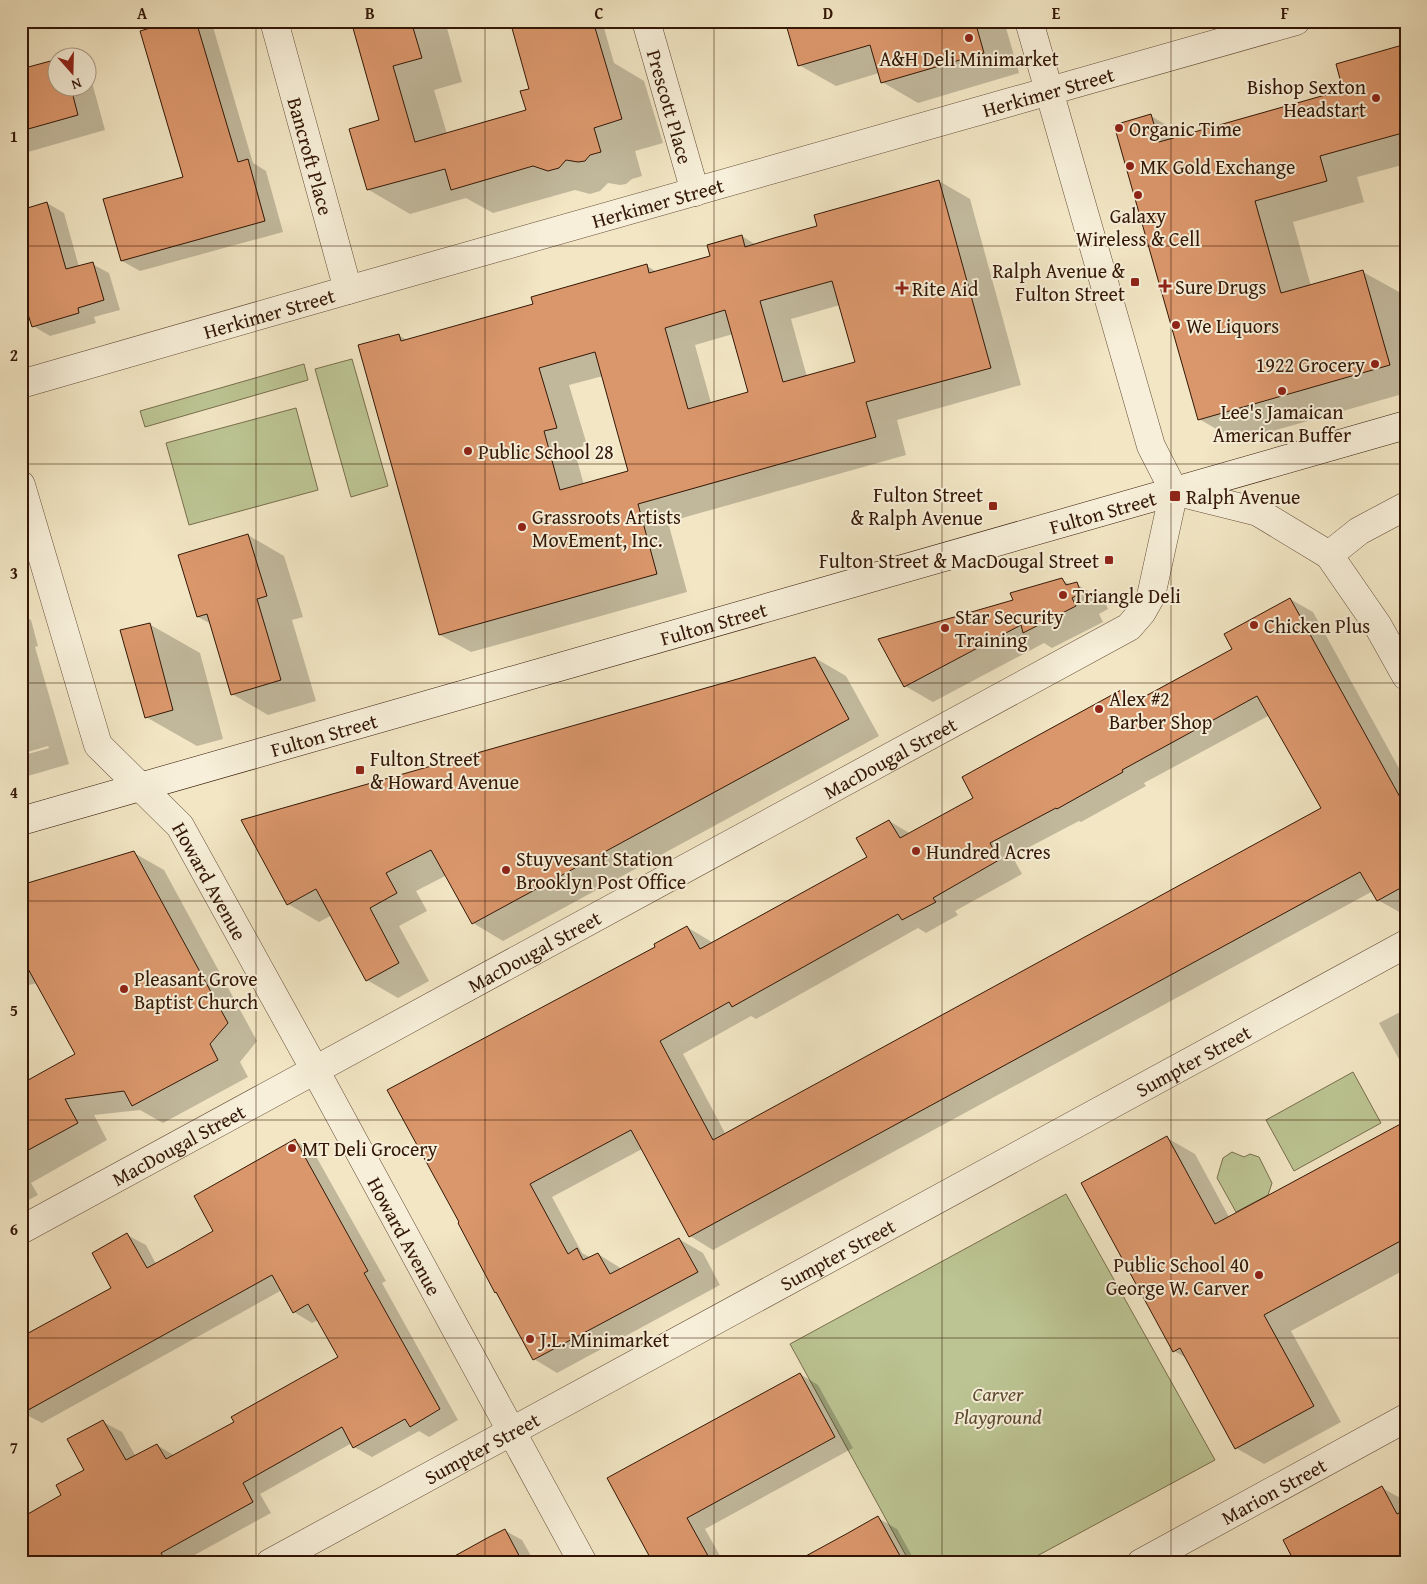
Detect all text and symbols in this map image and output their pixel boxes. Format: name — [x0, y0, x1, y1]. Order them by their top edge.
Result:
text: A — [137, 1, 148, 25]
text: B — [365, 1, 375, 25]
text: C — [594, 1, 604, 25]
text: D — [823, 1, 833, 25]
text: E — [1052, 1, 1061, 25]
text: F — [1281, 1, 1289, 25]
marker: A&H Deli Minimarket — [963, 32, 975, 44]
place label: A&H Deli Minimarket — [879, 44, 1059, 73]
street label: Prescott Place — [640, 46, 701, 167]
north arrow — [48, 48, 98, 98]
street label: Herkimer Street — [979, 59, 1117, 124]
place label: Bishop Sexton Headstart — [1247, 72, 1366, 124]
text: N — [68, 73, 84, 95]
marker: Bishop Sexton Headstart — [1370, 92, 1382, 104]
street label: Bancroft Place — [281, 94, 341, 218]
place label: Organic Time — [1129, 114, 1241, 143]
marker: Organic Time — [1113, 122, 1125, 134]
text: 1 — [10, 124, 18, 148]
place label: MK Gold Exchange — [1140, 152, 1295, 181]
marker: MK Gold Exchange — [1124, 160, 1136, 172]
street label: Herkimer Street — [588, 170, 727, 235]
marker: Galaxy Wireless & Cell — [1132, 189, 1144, 201]
place label: Galaxy Wireless & Cell — [1076, 201, 1201, 253]
place label: Ralph Avenue & Fulton Street — [993, 256, 1125, 308]
place label: Sure Drugs — [1175, 272, 1266, 301]
place label: Rite Aid — [912, 274, 979, 303]
marker: Ralph Avenue & Fulton Street — [1129, 276, 1141, 288]
street label: Herkimer Street — [200, 280, 338, 345]
marker: Sure Drugs — [1159, 280, 1171, 292]
marker: Rite Aid — [896, 282, 908, 294]
place label: We Liquors — [1186, 311, 1279, 340]
marker: We Liquors — [1170, 319, 1182, 331]
text: 2 — [10, 343, 18, 367]
place label: 1922 Grocery — [1256, 350, 1365, 379]
marker: 1922 Grocery — [1369, 358, 1381, 370]
marker: Lee's Jamaican American Buffer — [1276, 385, 1288, 397]
place label: Lee's Jamaican American Buffer — [1213, 397, 1351, 449]
place label: Public School 28 — [478, 437, 614, 466]
marker: Public School 28 — [462, 445, 474, 457]
place label: Fulton Street & Ralph Avenue — [851, 480, 983, 532]
place label: Ralph Avenue — [1186, 482, 1300, 511]
street label: Fulton Street — [1046, 483, 1159, 541]
marker: Ralph Avenue — [1168, 489, 1182, 503]
marker: Fulton Street & Ralph Avenue — [987, 500, 999, 512]
place label: Grassroots Artists MovEment, Inc. — [532, 502, 681, 554]
marker: Grassroots Artists MovEment, Inc. — [516, 521, 528, 533]
place label: Fulton Street & MacDougal Street — [819, 546, 1099, 575]
marker: Fulton Street & MacDougal Street — [1103, 554, 1115, 566]
text: 3 — [10, 561, 18, 585]
place label: Triangle Deli — [1073, 581, 1181, 610]
marker: Triangle Deli — [1057, 589, 1069, 601]
street label: Fulton Street — [657, 594, 770, 652]
place label: Star Security Training — [955, 602, 1064, 654]
place label: Chicken Plus — [1264, 611, 1370, 640]
marker: Chicken Plus — [1248, 619, 1260, 631]
marker: Star Security Training — [939, 622, 951, 634]
place label: Alex #2 Barber Shop — [1109, 684, 1213, 736]
marker: Alex #2 Barber Shop — [1093, 703, 1105, 715]
street label: Fulton Street — [267, 705, 381, 763]
street label: MacDougal Street — [818, 709, 962, 805]
place label: Fulton Street & Howard Avenue — [370, 744, 519, 796]
marker: Fulton Street & Howard Avenue — [354, 764, 366, 776]
text: 4 — [10, 780, 18, 804]
street label: Howard Avenue — [166, 816, 255, 945]
place label: Hundred Acres — [926, 837, 1051, 866]
place label: Stuyvesant Station Brooklyn Post Office — [516, 844, 686, 896]
marker: Hundred Acres — [910, 845, 922, 857]
marker: Stuyvesant Station Brooklyn Post Office — [500, 864, 512, 876]
street label: MacDougal Street — [462, 903, 606, 999]
place label: Pleasant Grove Baptist Church — [134, 964, 258, 1016]
marker: Pleasant Grove Baptist Church — [118, 983, 130, 995]
text: 5 — [10, 998, 18, 1022]
street label: Sumpter Street — [1130, 1017, 1256, 1103]
street label: MacDougal Street — [106, 1096, 250, 1193]
place label: MT Deli Grocery — [302, 1134, 438, 1163]
marker: MT Deli Grocery — [286, 1142, 298, 1154]
street label: Howard Avenue — [361, 1171, 449, 1300]
street label: Sumpter Street — [774, 1211, 900, 1297]
text: 6 — [10, 1217, 18, 1241]
place label: Public School 40 George W. Carver — [1106, 1250, 1249, 1302]
marker: Public School 40 George W. Carver — [1253, 1269, 1265, 1281]
place label: J.L. Minimarket — [537, 1325, 669, 1354]
marker: J.L. Minimarket — [524, 1333, 536, 1345]
park label: Carver Playground — [953, 1379, 1042, 1431]
street label: Sumpter Street — [419, 1404, 545, 1491]
text: 7 — [10, 1435, 18, 1459]
street label: Marion Street — [1216, 1450, 1331, 1531]

